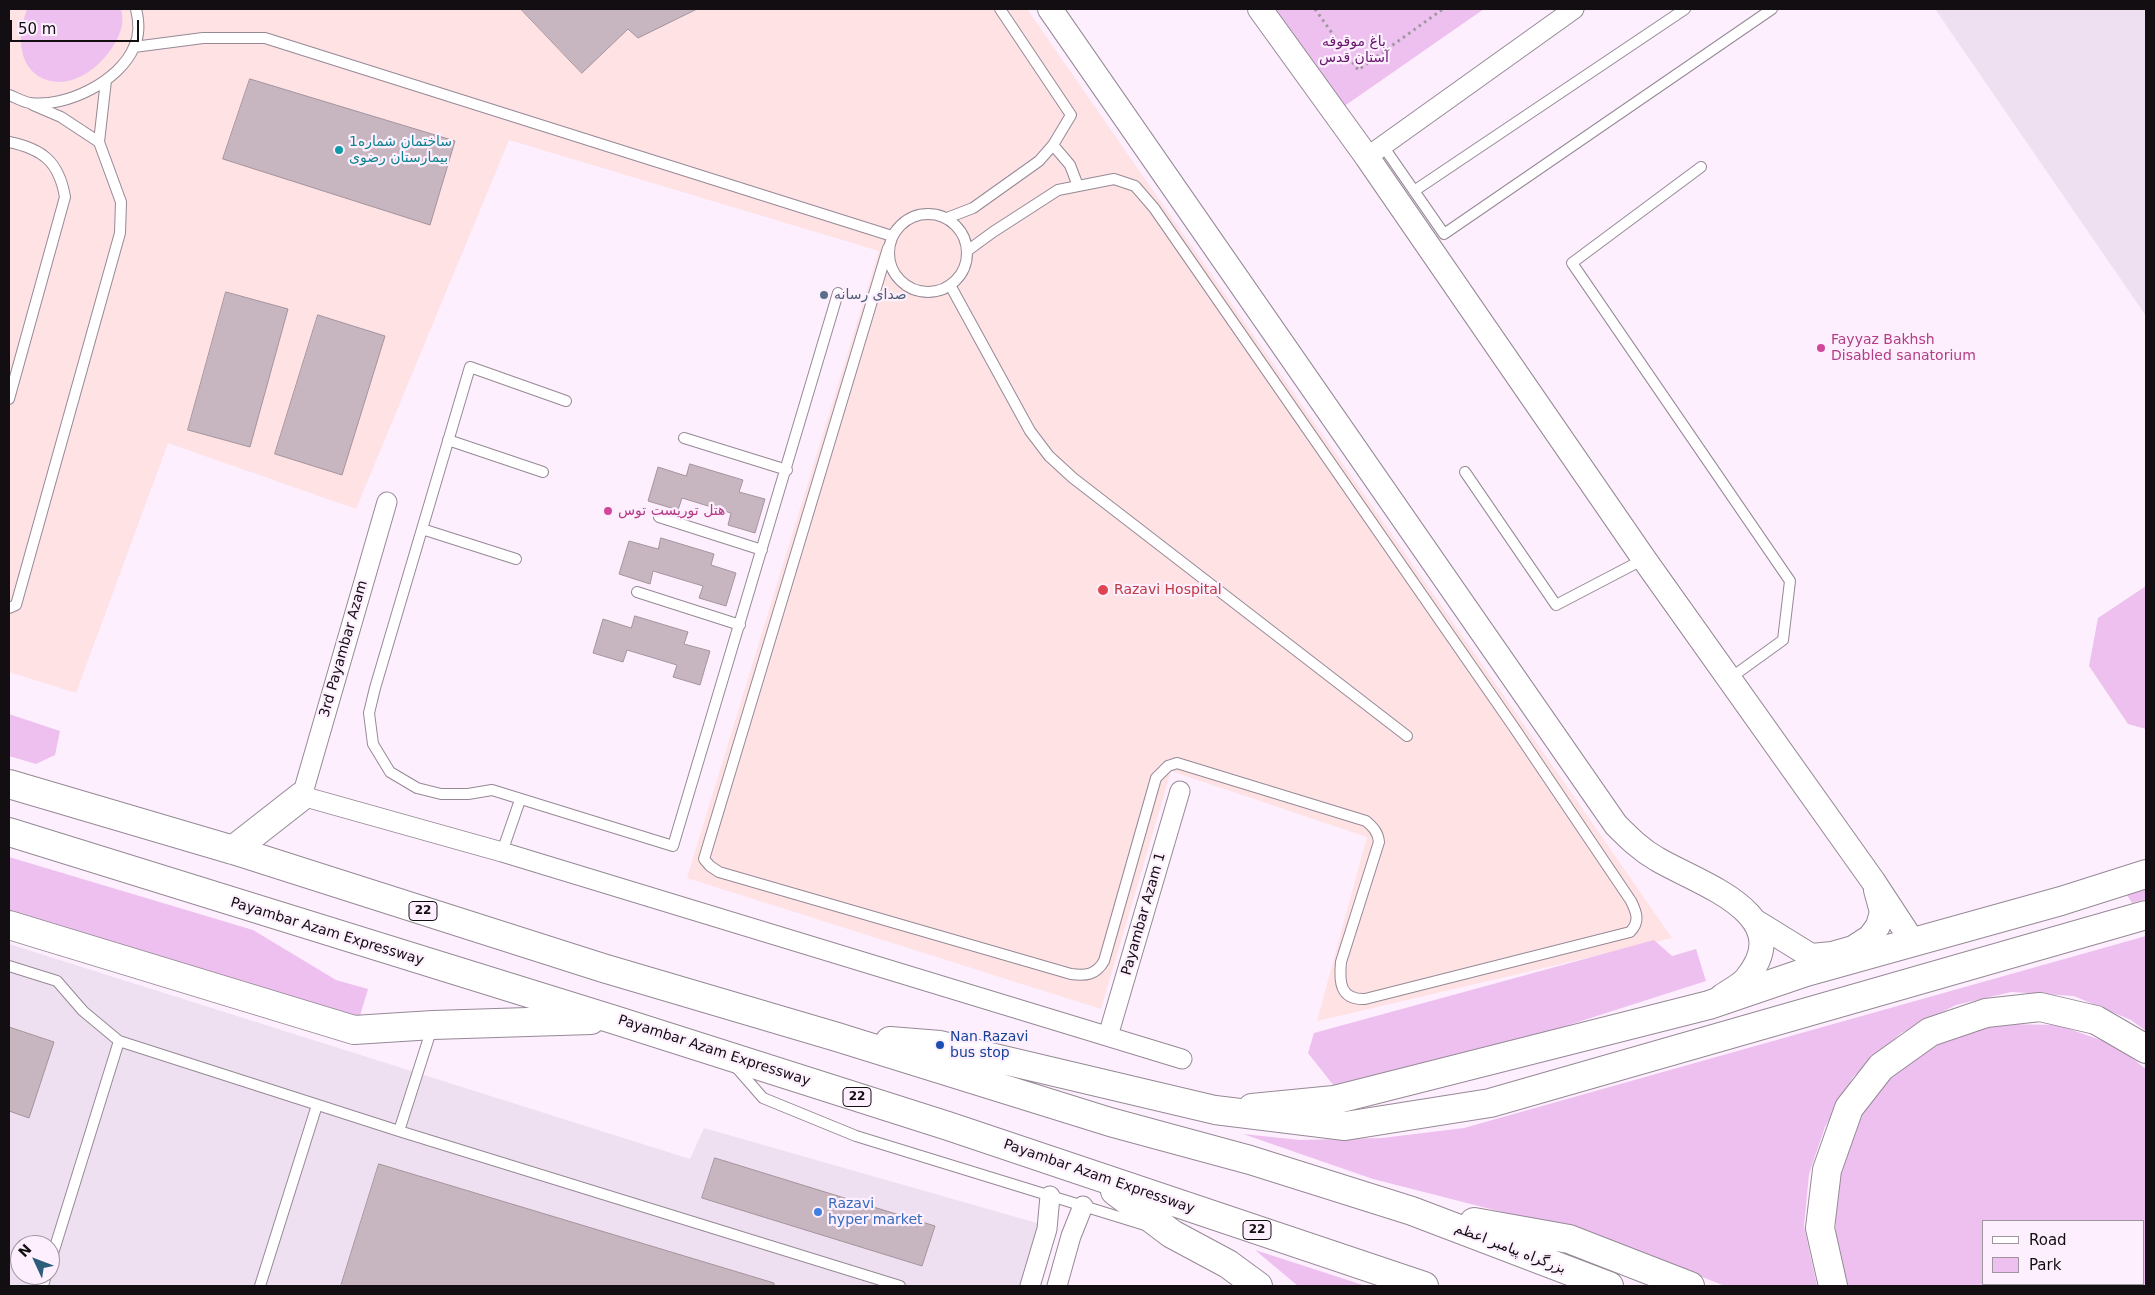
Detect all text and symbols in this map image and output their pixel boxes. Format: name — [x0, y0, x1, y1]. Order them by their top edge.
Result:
scale bar — [12, 10, 141, 42]
text: 50 m — [18, 20, 56, 38]
park label: باغ موقوفه آستان قدس — [1319, 34, 1389, 66]
place label: ساختمان شماره1 بیمارستان رضوی — [349, 134, 452, 166]
marker: ساختمان شماره1 بیمارستان رضوی — [333, 144, 345, 156]
place label: صدای رسانه — [834, 287, 907, 303]
marker: صدای رسانه — [818, 289, 830, 301]
place label: Fayyaz Bakhsh Disabled sanatorium — [1831, 332, 1976, 364]
marker: Fayyaz Bakhsh Disabled sanatorium — [1815, 342, 1827, 354]
place label: هتل توریست توس — [618, 503, 725, 519]
marker: هتل توریست توس — [602, 505, 614, 517]
street label: 3rd Payambar Azam — [316, 579, 372, 719]
place label: Razavi Hospital — [1114, 582, 1222, 598]
marker: Razavi Hospital — [1096, 583, 1110, 597]
street label: Payambar Azam 1 — [1118, 851, 1170, 977]
street label: Payambar Azam Expressway — [228, 895, 426, 969]
road number: 22 — [409, 901, 437, 920]
street label: Payambar Azam Expressway — [616, 1012, 812, 1090]
place label: Nan Razavi bus stop — [950, 1029, 1028, 1062]
marker: Nan Razavi bus stop — [934, 1039, 946, 1051]
road number: 22 — [843, 1088, 871, 1106]
street label: Payambar Azam Expressway — [1001, 1136, 1197, 1218]
place label: Razavi hyper market — [828, 1196, 923, 1228]
marker: Razavi hyper market — [812, 1206, 824, 1218]
road number: 22 — [1243, 1220, 1271, 1240]
street label: بزرگراه پیامبر اعظم — [1452, 1220, 1568, 1278]
legend — [1982, 1220, 2145, 1285]
text: Road — [2029, 1231, 2067, 1249]
north arrow — [10, 1235, 60, 1285]
text: N — [15, 1241, 35, 1260]
text: Park — [2029, 1256, 2061, 1274]

